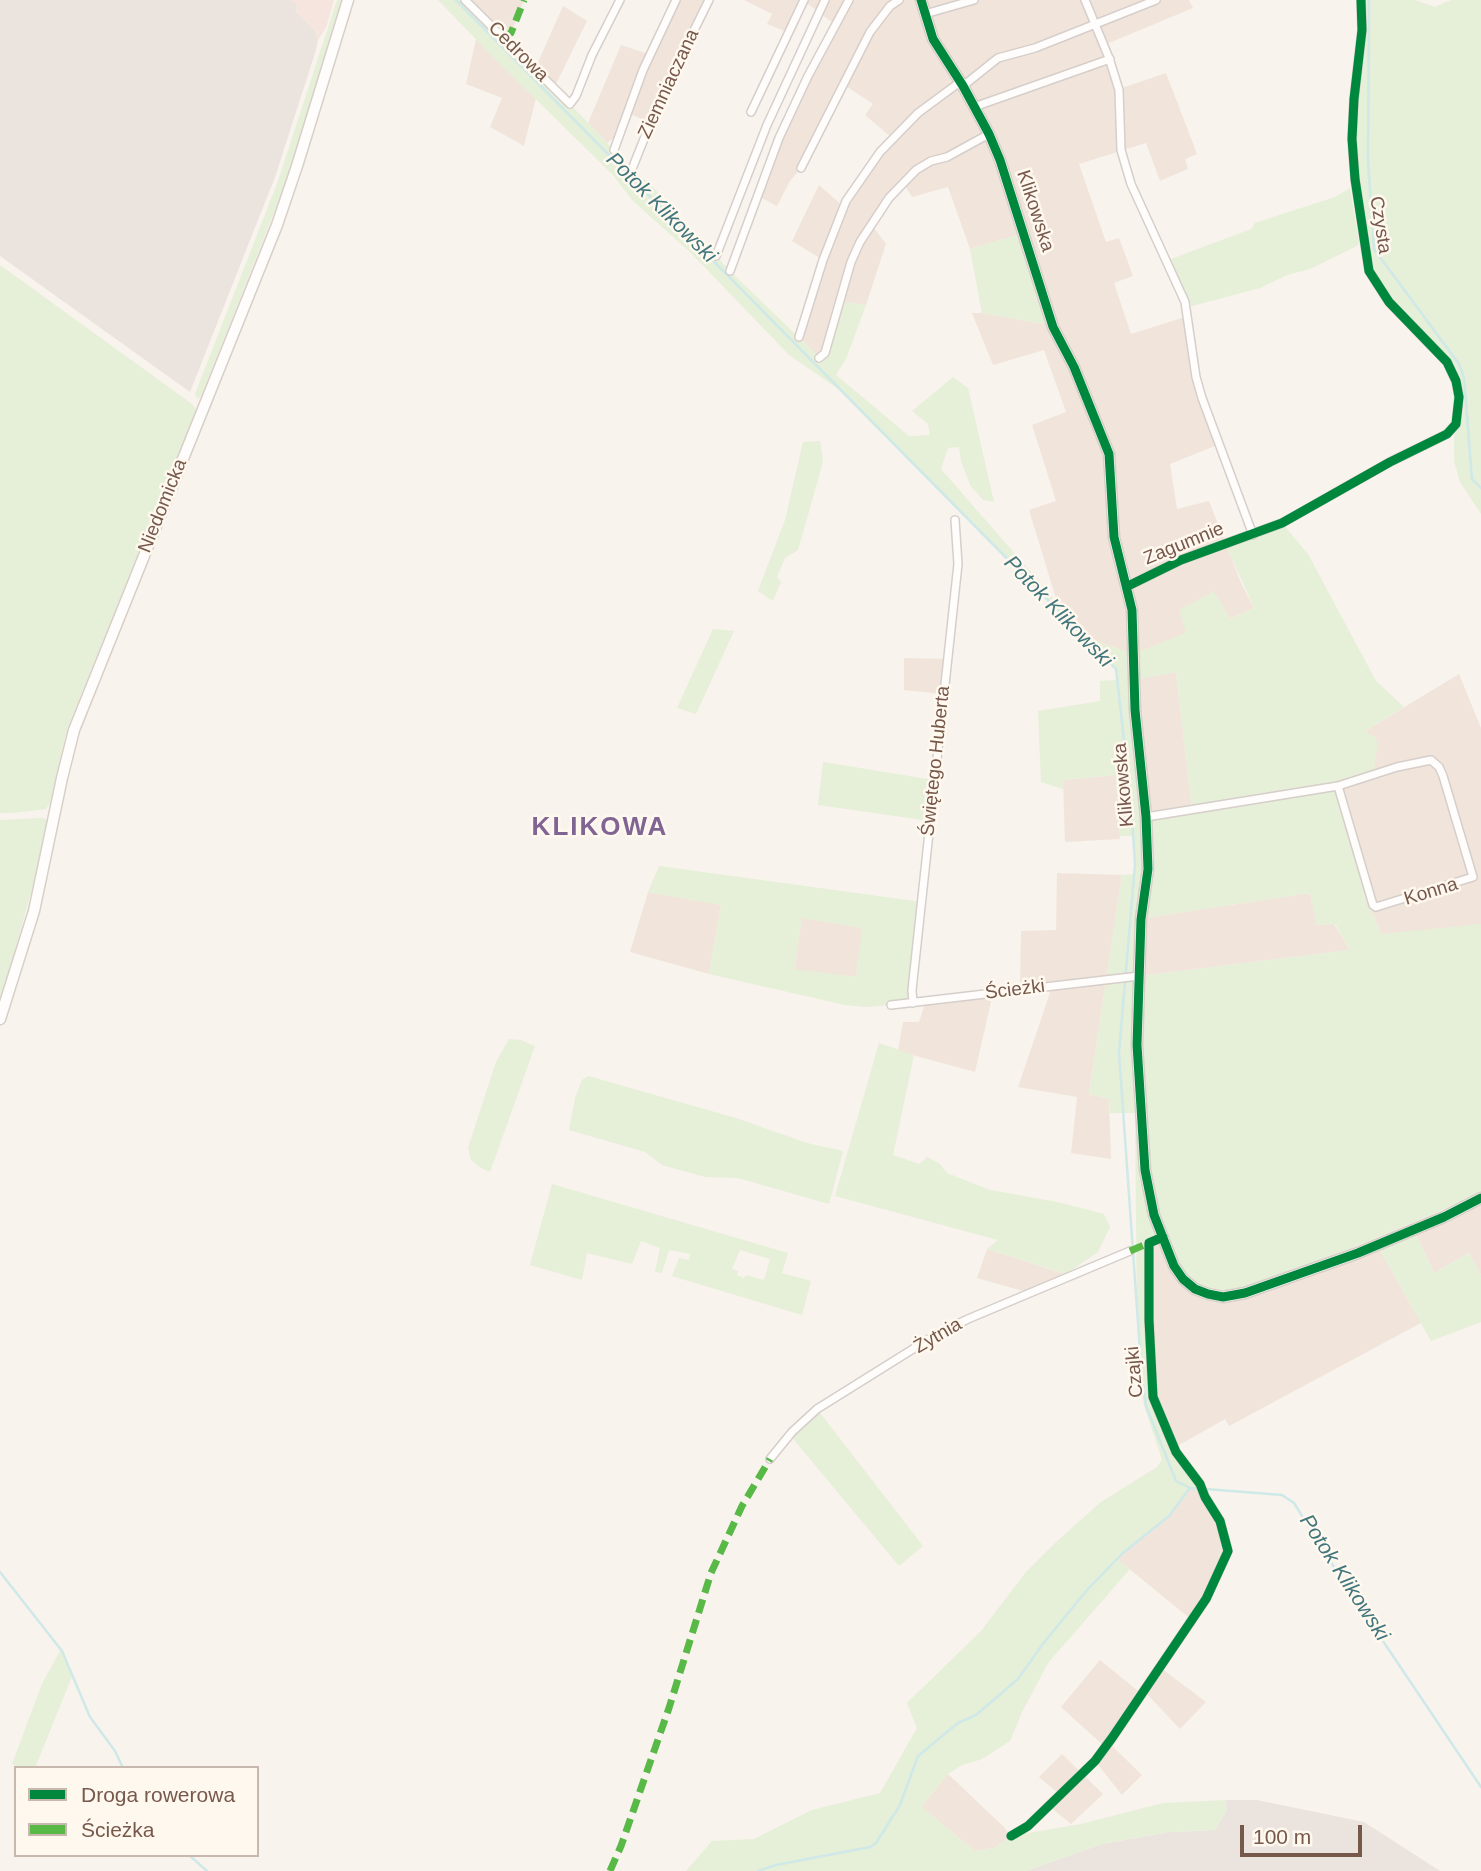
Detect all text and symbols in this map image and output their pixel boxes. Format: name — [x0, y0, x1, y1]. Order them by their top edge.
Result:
street label: Cedrowa — [483, 17, 553, 87]
street label: Ziemniaczana — [634, 26, 704, 142]
water label: Potok Klikowski — [601, 148, 721, 268]
street label: Klikowska — [1011, 167, 1059, 255]
street label: Czysta — [1364, 195, 1396, 255]
street label: Niedomicka — [134, 456, 192, 556]
street label: Zagumnie — [1141, 518, 1227, 570]
water label: Potok Klikowski — [998, 551, 1118, 673]
street label: Świętego Huberta — [917, 685, 955, 837]
street label: Klikowska — [1109, 742, 1139, 828]
district label: KLIKOWA — [532, 812, 668, 844]
street label: Konna — [1401, 873, 1461, 911]
street label: Ścieżki — [984, 975, 1046, 1005]
street label: Żytnia — [910, 1313, 966, 1359]
street label: Czajki — [1121, 1345, 1149, 1399]
water label: Potok Klikowski — [1294, 1510, 1394, 1646]
legend — [14, 1766, 259, 1857]
text: Droga rowerowa — [81, 1783, 235, 1806]
scale bar — [1243, 1812, 1366, 1856]
text: Ścieżka — [81, 1818, 155, 1841]
text: 100 m — [1253, 1825, 1311, 1848]

